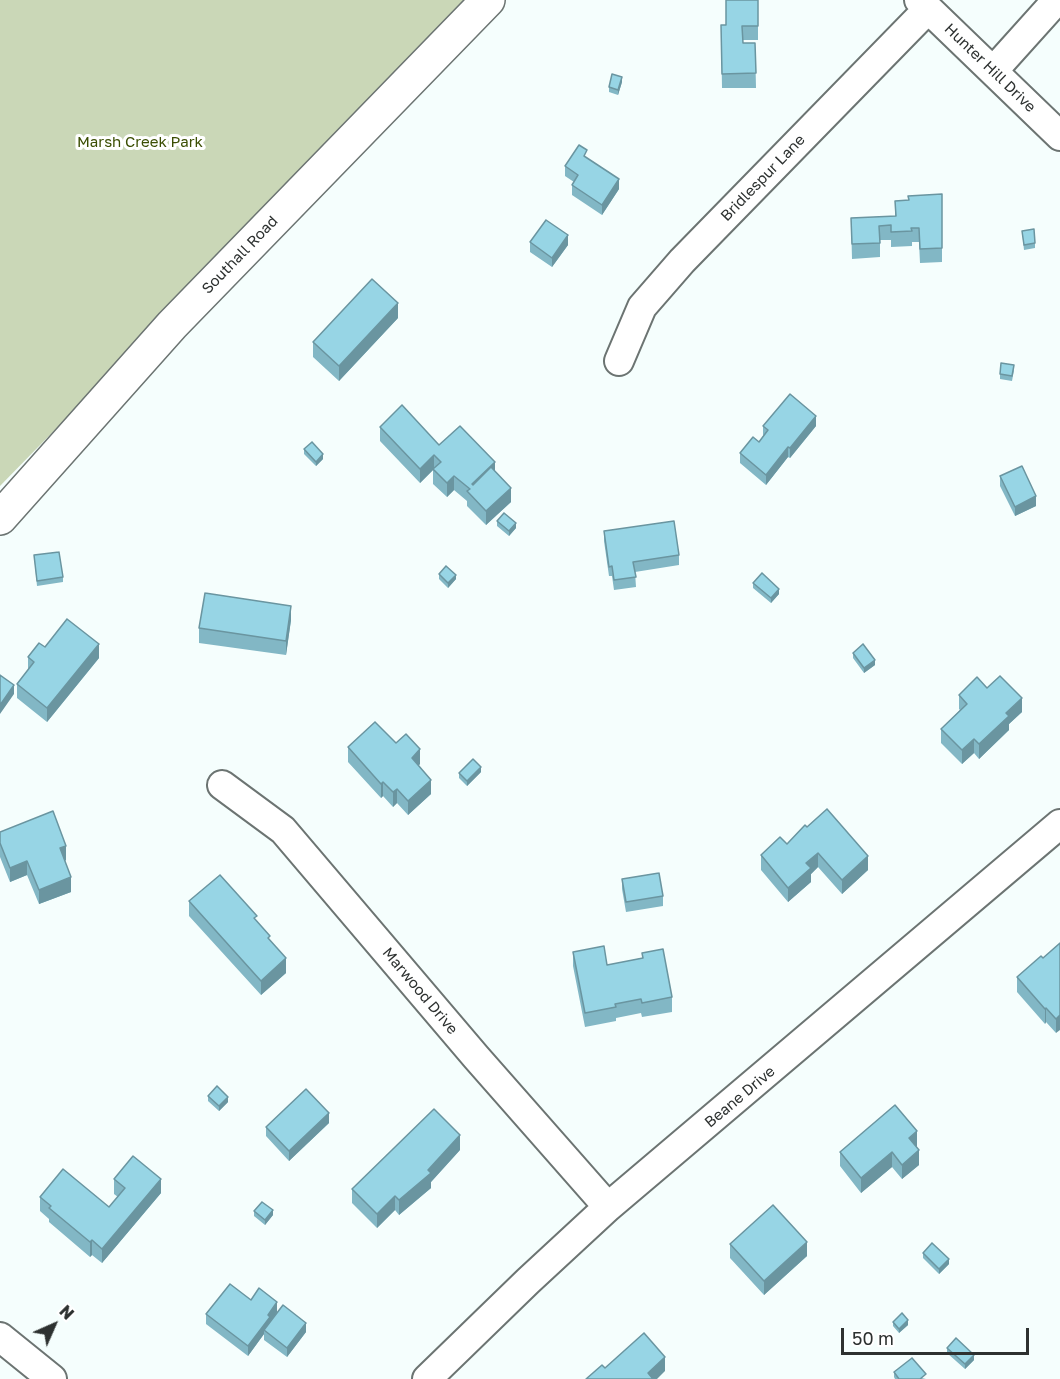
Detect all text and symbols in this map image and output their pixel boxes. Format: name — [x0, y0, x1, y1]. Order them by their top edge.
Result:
street label: Hunter Hill Drive — [941, 20, 1039, 116]
street label: Bridlespur Lane — [717, 131, 809, 225]
park label: Marsh Creek Park — [77, 133, 203, 151]
street label: Southall Road — [198, 212, 282, 298]
street label: Marwood Drive — [379, 944, 461, 1038]
street label: Beane Drive — [701, 1062, 779, 1132]
north arrow — [24, 1295, 84, 1355]
text: N — [55, 1301, 78, 1324]
scale bar — [844, 1316, 1032, 1354]
text: 50 m — [852, 1327, 894, 1349]

